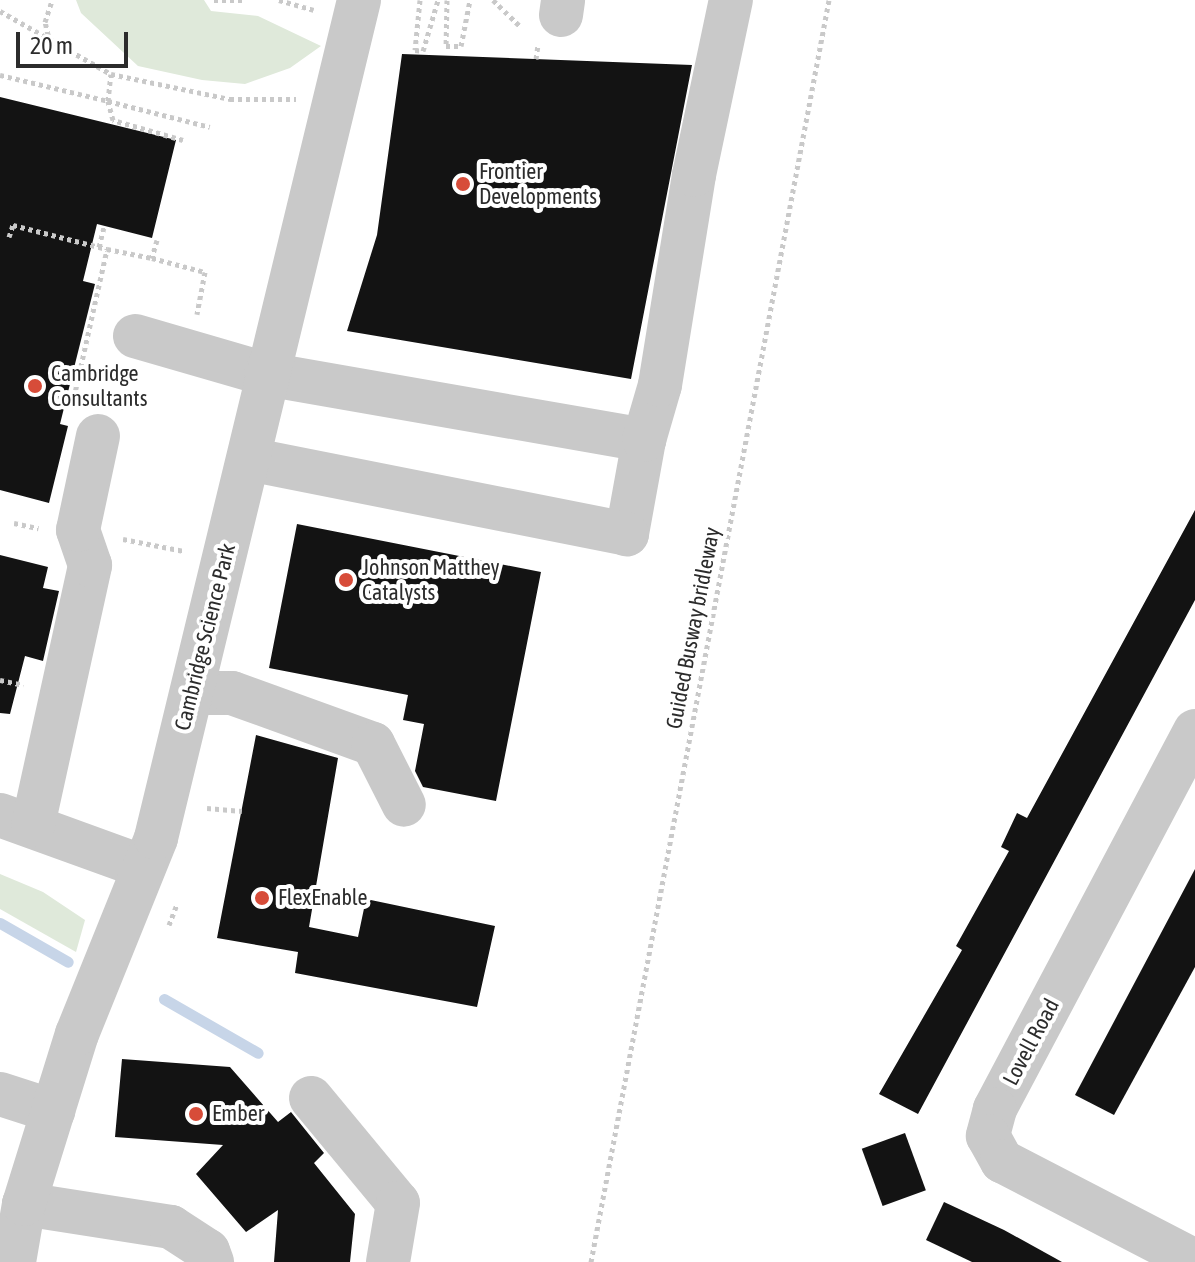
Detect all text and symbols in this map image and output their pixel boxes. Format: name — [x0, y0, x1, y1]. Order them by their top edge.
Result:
scale bar — [20, 16, 132, 66]
text: 20 m — [30, 32, 73, 59]
place label: Frontier Developments — [479, 158, 597, 210]
marker: Frontier Developments — [454, 175, 472, 193]
place label: Cambridge Consultants — [51, 360, 147, 412]
marker: Cambridge Consultants — [26, 377, 44, 395]
street label: Guided Busway bridleway — [660, 525, 726, 731]
street label: Cambridge Science Park — [169, 541, 241, 733]
place label: Johnson Matthey Catalysts — [362, 554, 500, 606]
marker: Johnson Matthey Catalysts — [337, 571, 355, 589]
place label: FlexEnable — [278, 885, 367, 911]
marker: FlexEnable — [253, 889, 271, 907]
street label: Lovell Road — [997, 994, 1065, 1090]
place label: Ember — [212, 1101, 264, 1127]
marker: Ember — [187, 1105, 205, 1123]

